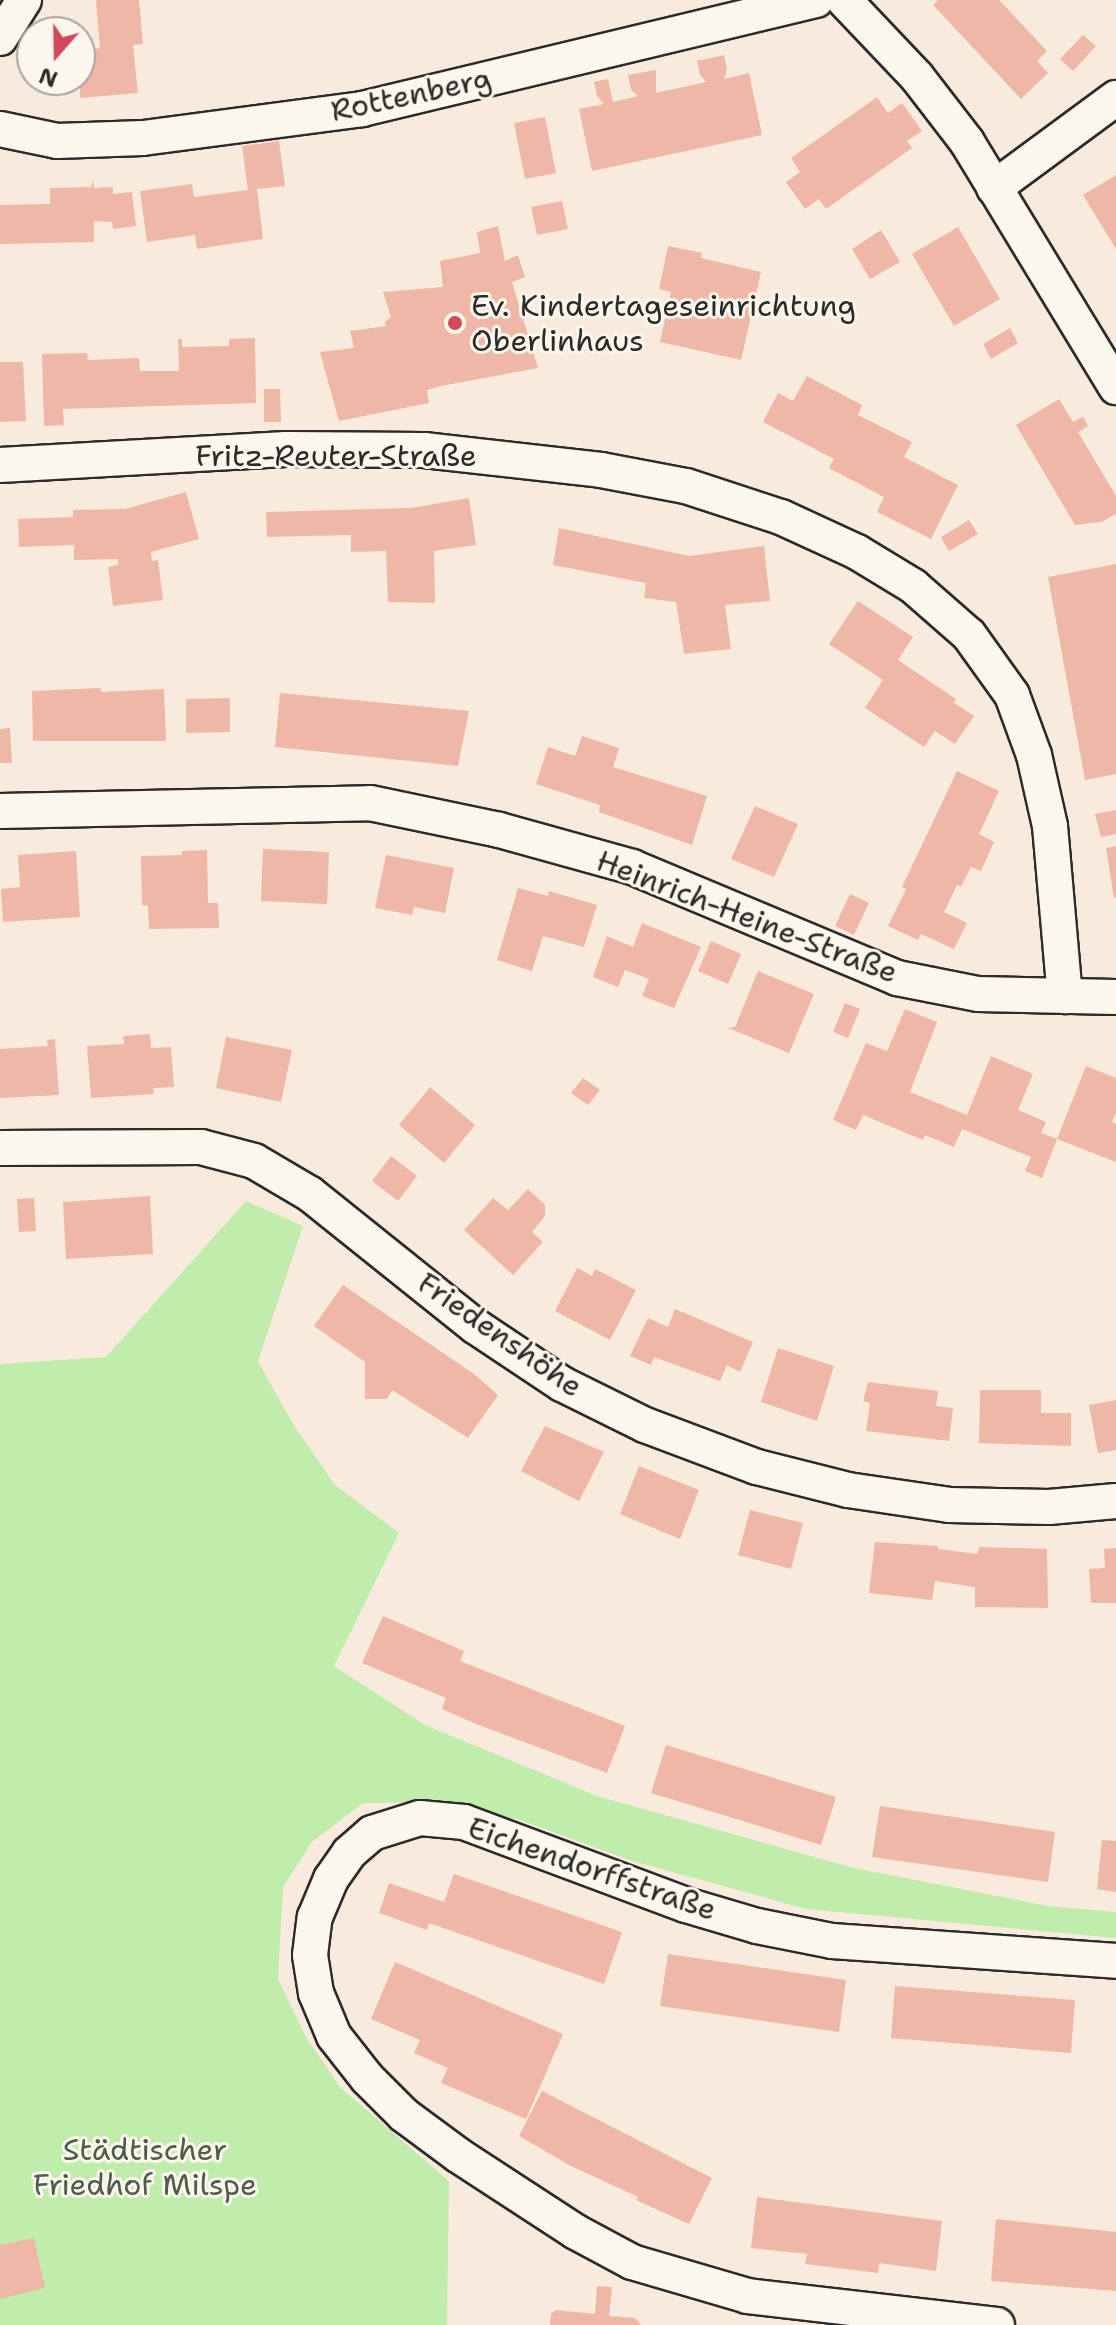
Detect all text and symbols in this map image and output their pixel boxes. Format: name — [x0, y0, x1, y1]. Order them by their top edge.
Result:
north arrow — [16, 16, 96, 96]
street label: Rottenberg — [328, 60, 494, 130]
text: N — [35, 61, 61, 94]
place label: Ev. Kindertageseinrichtung Oberlinhaus — [471, 288, 856, 358]
marker: Ev. Kindertageseinrichtung Oberlinhaus — [446, 314, 464, 332]
street label: Fritz-Reuter-Straße — [195, 438, 477, 474]
street label: Heinrich-Heine-Straße — [591, 843, 903, 991]
street label: Friedenshöhe — [411, 1265, 589, 1405]
street label: Eichendorffstraße — [463, 1810, 721, 1928]
park label: Städtischer Friedhof Milspe — [33, 2132, 257, 2202]

